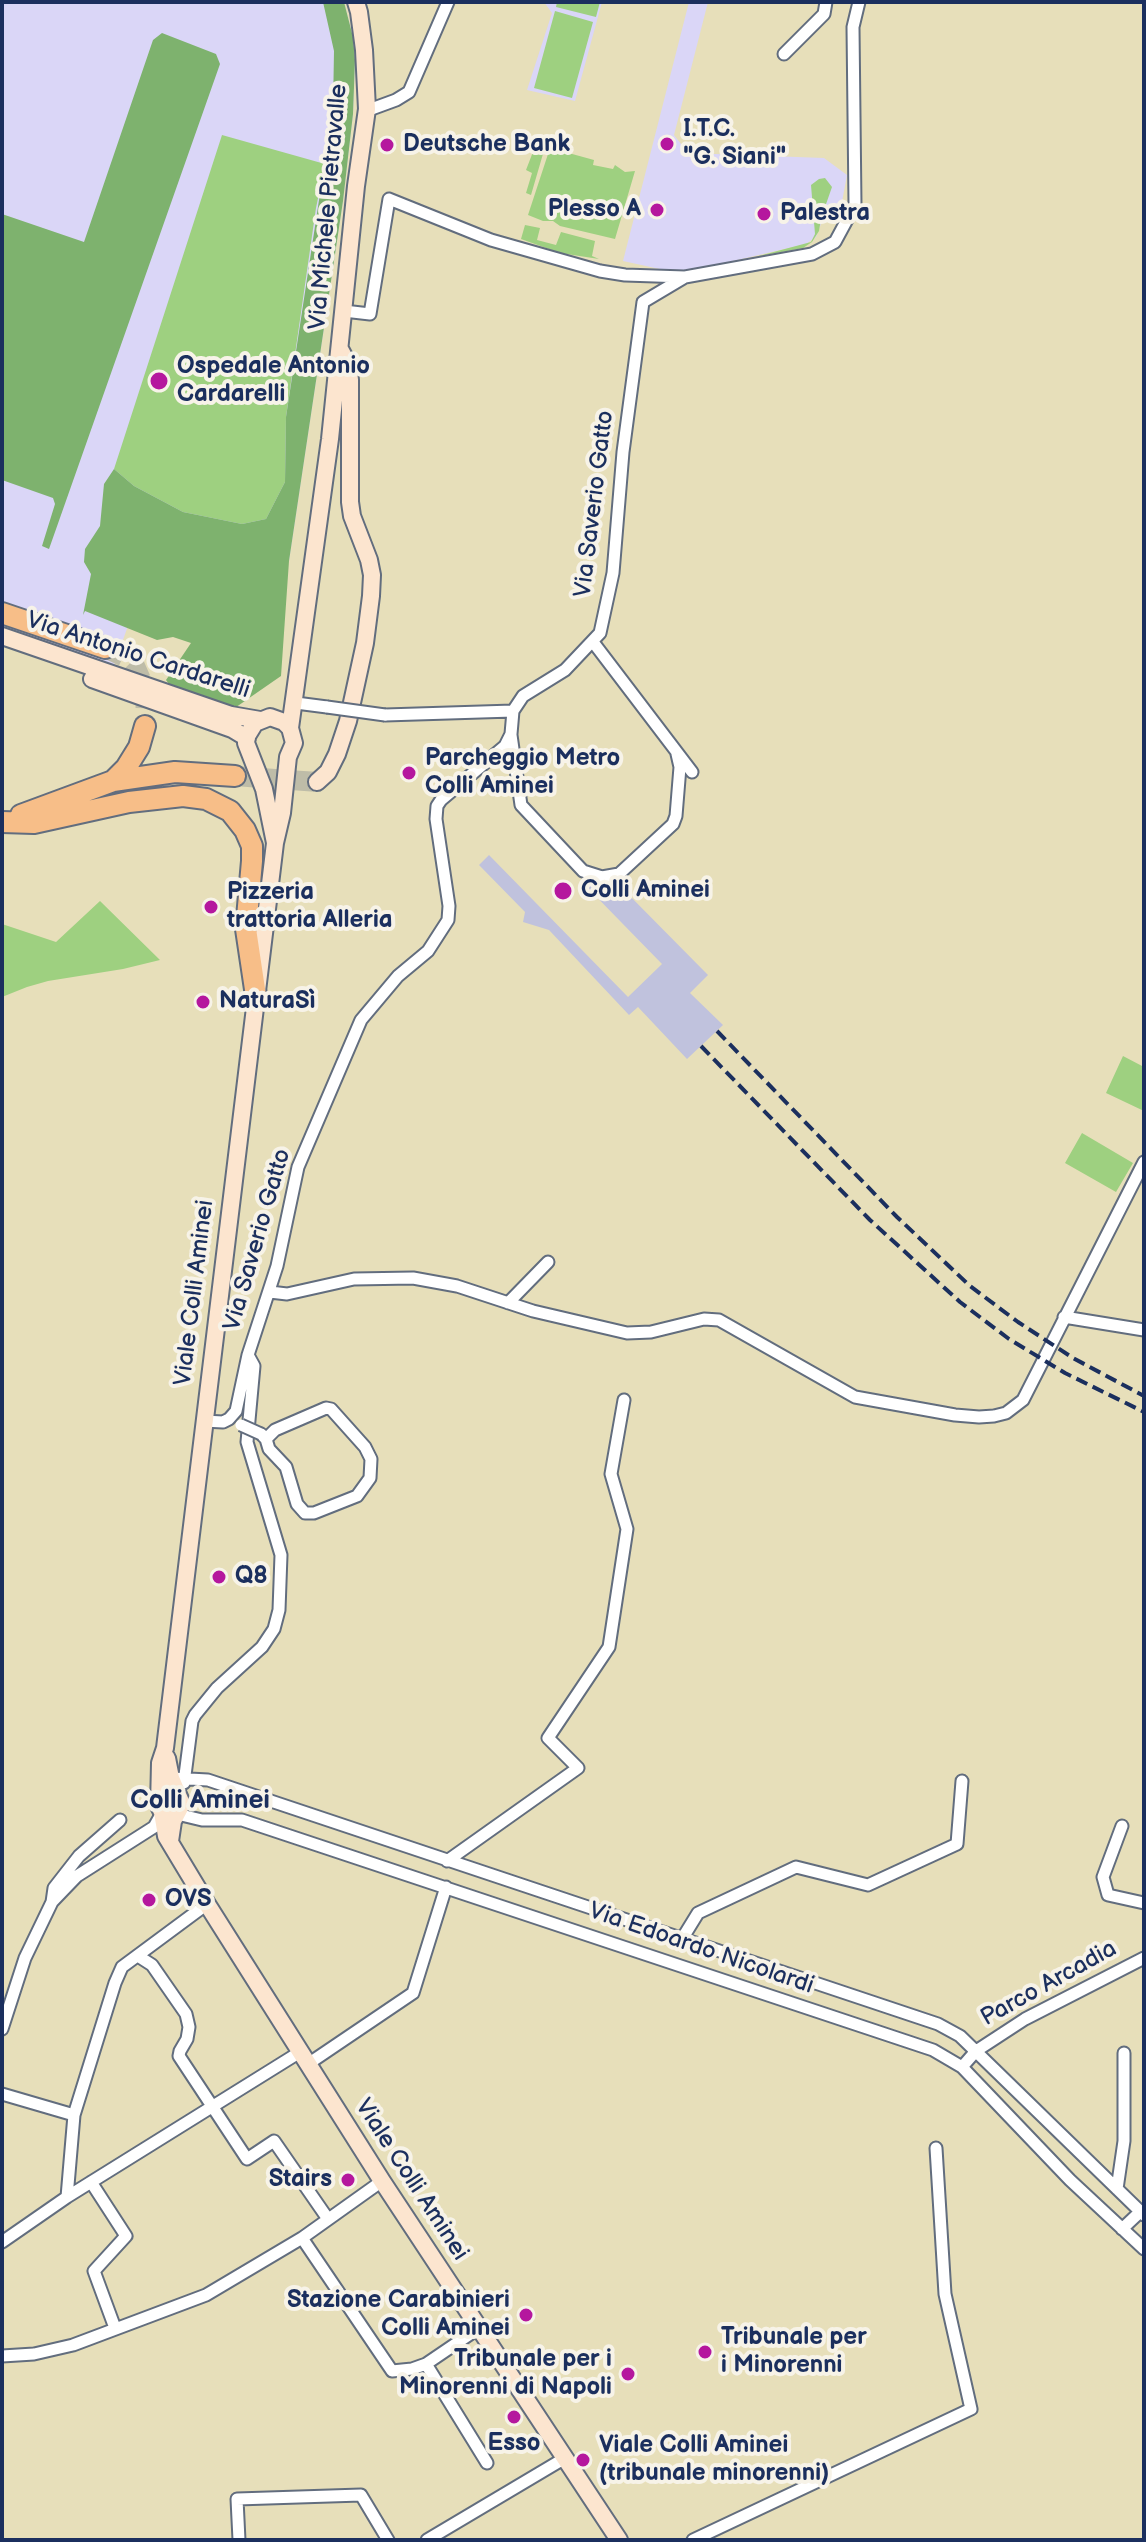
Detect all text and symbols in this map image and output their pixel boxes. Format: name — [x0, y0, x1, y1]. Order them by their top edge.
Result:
street label: Via Michele Pietravalle — [304, 83, 354, 331]
place label: I.T.C. "G. Siani" — [683, 116, 786, 172]
place label: Deutsche Bank — [403, 131, 570, 159]
marker: I.T.C. "G. Siani" — [658, 135, 676, 153]
marker: Deutsche Bank — [378, 136, 396, 154]
place label: Plesso A — [548, 196, 641, 224]
place label: Palestra — [780, 200, 870, 228]
marker: Plesso A — [648, 201, 666, 219]
marker: Palestra — [755, 205, 773, 223]
place label: Ospedale Antonio Cardarelli — [177, 353, 370, 409]
marker: Ospedale Antonio Cardarelli — [148, 370, 170, 392]
street label: Via Saverio Gatto — [569, 409, 621, 599]
street label: Via Antonio Cardarelli — [23, 606, 253, 706]
place label: Parcheggio Metro Colli Aminei — [425, 745, 620, 801]
marker: Parcheggio Metro Colli Aminei — [400, 764, 418, 782]
place label: Colli Aminei — [581, 877, 710, 905]
place label: Pizzeria trattoria Alleria — [227, 879, 393, 935]
marker: Colli Aminei — [552, 880, 574, 902]
marker: Pizzeria trattoria Alleria — [202, 898, 220, 916]
place label: NaturaSì — [219, 988, 316, 1016]
marker: NaturaSì — [194, 993, 212, 1011]
street label: Via Saverio Gatto — [218, 1146, 298, 1334]
street label: Viale Colli Aminei — [169, 1198, 221, 1388]
place label: Q8 — [235, 1563, 268, 1591]
marker: Q8 — [210, 1568, 228, 1586]
district label: Colli Aminei — [130, 1785, 270, 1817]
place label: OVS — [165, 1886, 212, 1914]
marker: OVS — [140, 1891, 158, 1909]
street label: Via Edoardo Nicolardi — [585, 1897, 817, 2001]
street label: Parco Arcadia — [976, 1935, 1122, 2033]
street label: Viale Colli Aminei — [348, 2094, 474, 2266]
place label: Stairs — [269, 2166, 332, 2194]
marker: Stairs — [339, 2171, 357, 2189]
place label: Stazione Carabinieri Colli Aminei — [287, 2287, 510, 2343]
marker: Stazione Carabinieri Colli Aminei — [517, 2306, 535, 2324]
place label: Tribunale per i Minorenni — [721, 2324, 867, 2380]
marker: Tribunale per i Minorenni — [696, 2343, 714, 2361]
place label: Tribunale per i Minorenni di Napoli — [399, 2346, 612, 2402]
marker: Tribunale per i Minorenni di Napoli — [619, 2365, 637, 2383]
marker: Esso — [505, 2408, 523, 2426]
place label: Esso — [488, 2430, 540, 2458]
place label: Viale Colli Aminei (tribunale minorenni) — [599, 2432, 829, 2488]
marker: Viale Colli Aminei (tribunale minorenni) — [574, 2451, 592, 2469]

